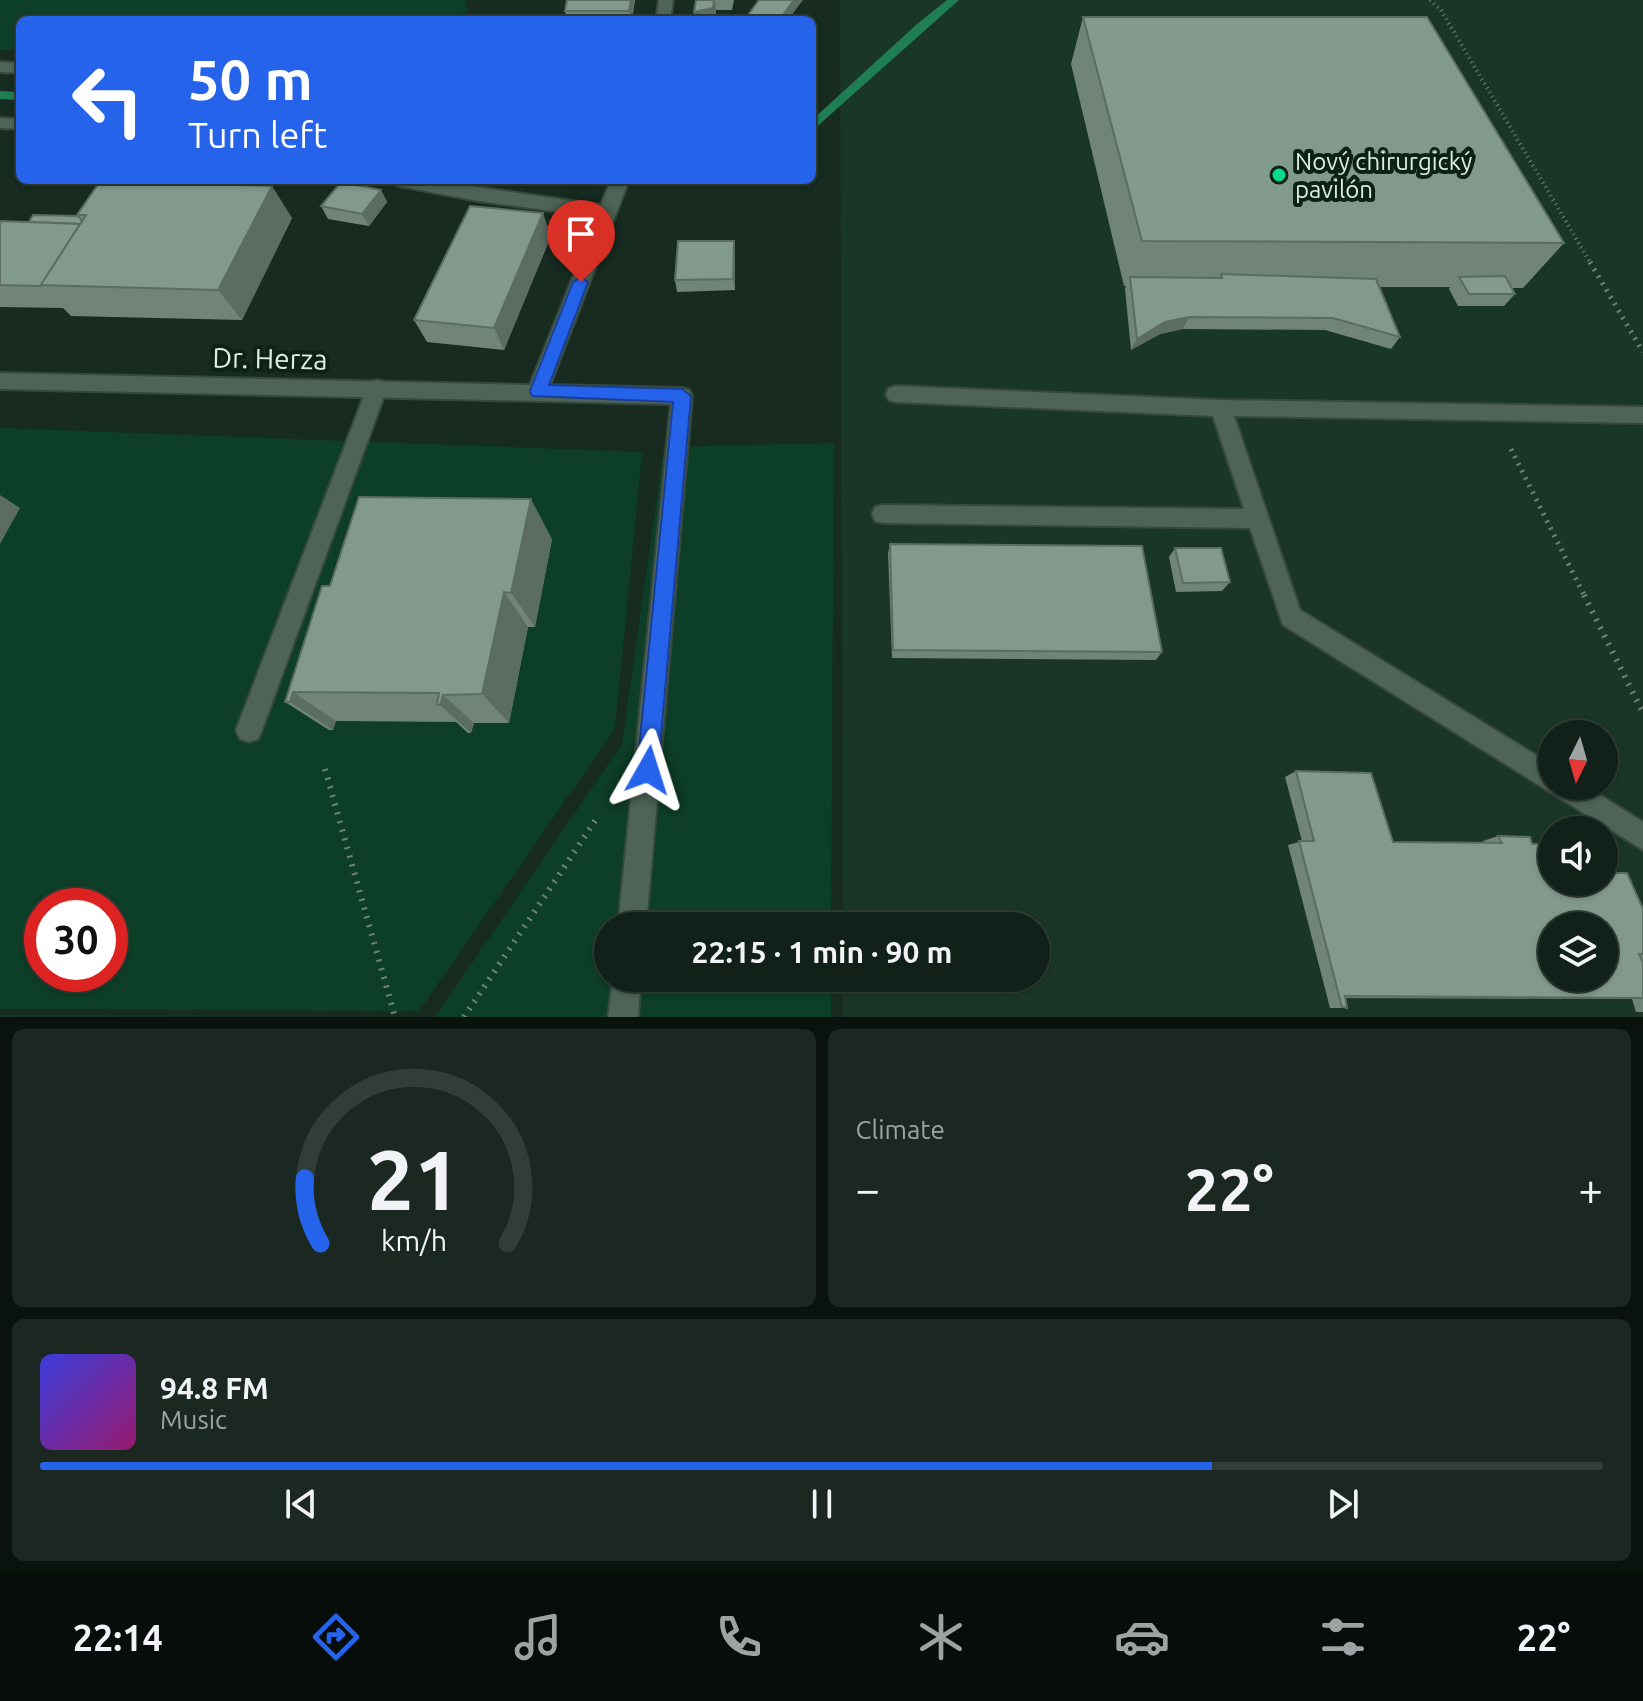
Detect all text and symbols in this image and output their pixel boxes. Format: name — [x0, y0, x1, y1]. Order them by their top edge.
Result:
icon: left — [56, 48, 160, 152]
text: 50 m — [188, 48, 313, 111]
text: Turn left — [188, 114, 327, 155]
place label: Nový chirurgický pavilón — [1295, 148, 1473, 203]
marker: Nový chirurgický pavilón — [1270, 166, 1288, 184]
pin — [547, 200, 615, 282]
icon: arrive — [559, 212, 603, 256]
street label: Dr. Herza — [212, 341, 328, 375]
north arrow — [1538, 720, 1618, 800]
map controls — [1538, 720, 1618, 992]
position arrow — [606, 728, 690, 812]
button: sound — [1538, 816, 1618, 896]
speed limit sign: 30 — [24, 888, 128, 992]
button: layers — [1538, 912, 1618, 992]
text: 22:15 · 1 min · 90 m — [692, 935, 952, 969]
text: Climate — [856, 1115, 945, 1144]
text: 21 — [367, 1132, 461, 1226]
text: 22° — [1185, 1155, 1274, 1222]
text: − — [856, 1164, 880, 1213]
text: + — [1578, 1164, 1603, 1213]
text: km/h — [381, 1224, 447, 1256]
text: 94.8 FM — [160, 1371, 269, 1405]
text: Music — [160, 1405, 227, 1434]
icon: previous — [279, 1482, 323, 1526]
icon: pause — [800, 1482, 844, 1526]
icon: next — [1321, 1482, 1365, 1526]
icon: directions — [308, 1609, 364, 1665]
icon: music — [510, 1609, 566, 1665]
icon: phone — [711, 1609, 767, 1665]
icon: climate — [913, 1609, 969, 1665]
icon: car — [1114, 1609, 1170, 1665]
icon: filters — [1315, 1609, 1371, 1665]
text: 22:14 — [73, 1617, 163, 1658]
text: 22° — [1517, 1617, 1570, 1658]

